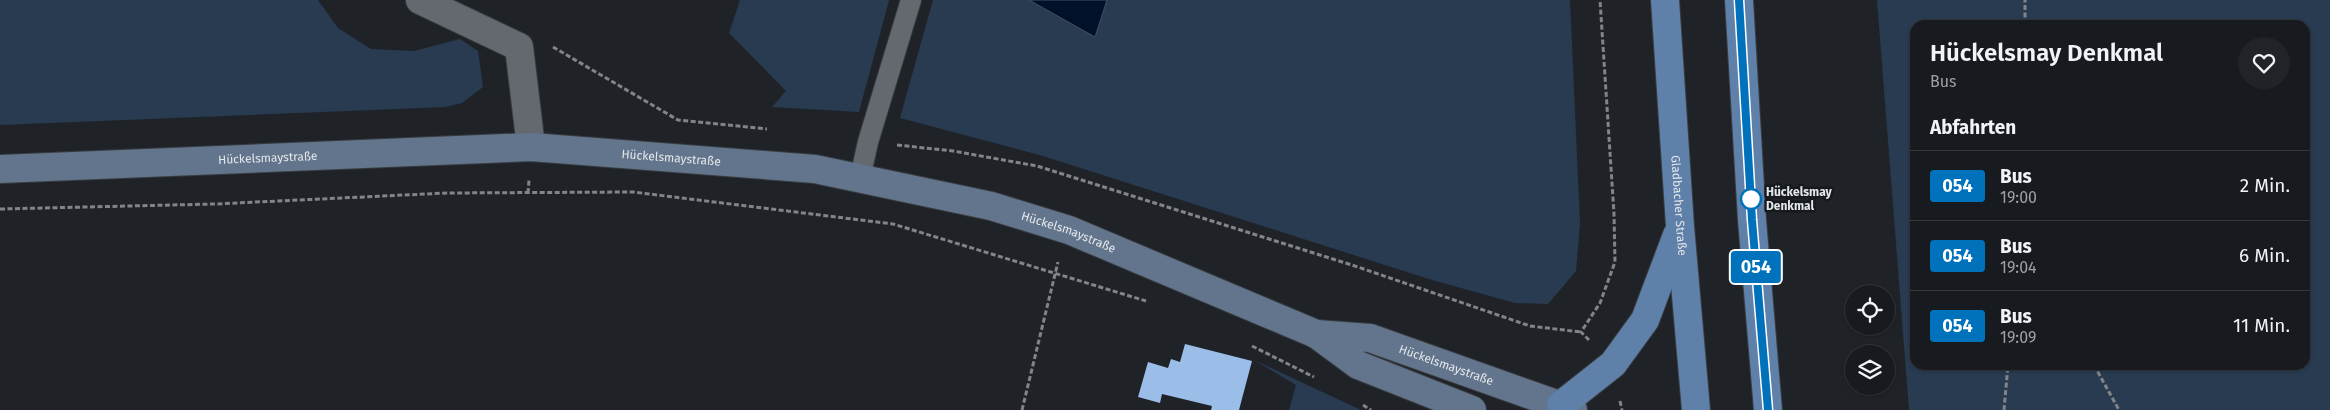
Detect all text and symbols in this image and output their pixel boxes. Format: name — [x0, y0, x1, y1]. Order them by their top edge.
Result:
button: heart — [2238, 37, 2290, 89]
text: Hückelsmay Denkmal — [1930, 39, 2163, 67]
text: Bus — [1930, 72, 1957, 91]
text: Abfahrten — [1930, 116, 2016, 139]
street label: Hückelsmaystraße — [621, 147, 721, 169]
street label: Hückelsmaystraße — [218, 149, 318, 167]
street label: Gladbacher Straße — [1668, 155, 1690, 256]
text: Bus — [2000, 165, 2032, 188]
text: 2 Min. — [2240, 174, 2290, 197]
text: 054 — [1942, 175, 1973, 197]
place label: Hückelsmay Denkmal — [1766, 185, 1833, 213]
marker: Hückelsmay Denkmal — [1740, 188, 1762, 210]
text: 19:00 — [2000, 188, 2037, 207]
street label: Hückelsmaystraße — [1020, 209, 1118, 256]
text: Bus — [2000, 235, 2032, 258]
text: 6 Min. — [2239, 244, 2290, 267]
text: 054 — [1942, 245, 1973, 267]
line badge: 054 — [1727, 251, 1785, 283]
text: 054 — [1741, 256, 1771, 278]
text: 19:04 — [2000, 258, 2037, 277]
map controls — [1845, 285, 1895, 395]
button: locate — [1845, 285, 1895, 335]
text: Bus — [2000, 305, 2032, 328]
text: 11 Min. — [2233, 314, 2290, 337]
text: 054 — [1942, 315, 1973, 337]
text: 19:09 — [2000, 328, 2036, 347]
street label: Hückelsmaystraße — [1397, 342, 1495, 388]
button: layers — [1845, 345, 1895, 395]

